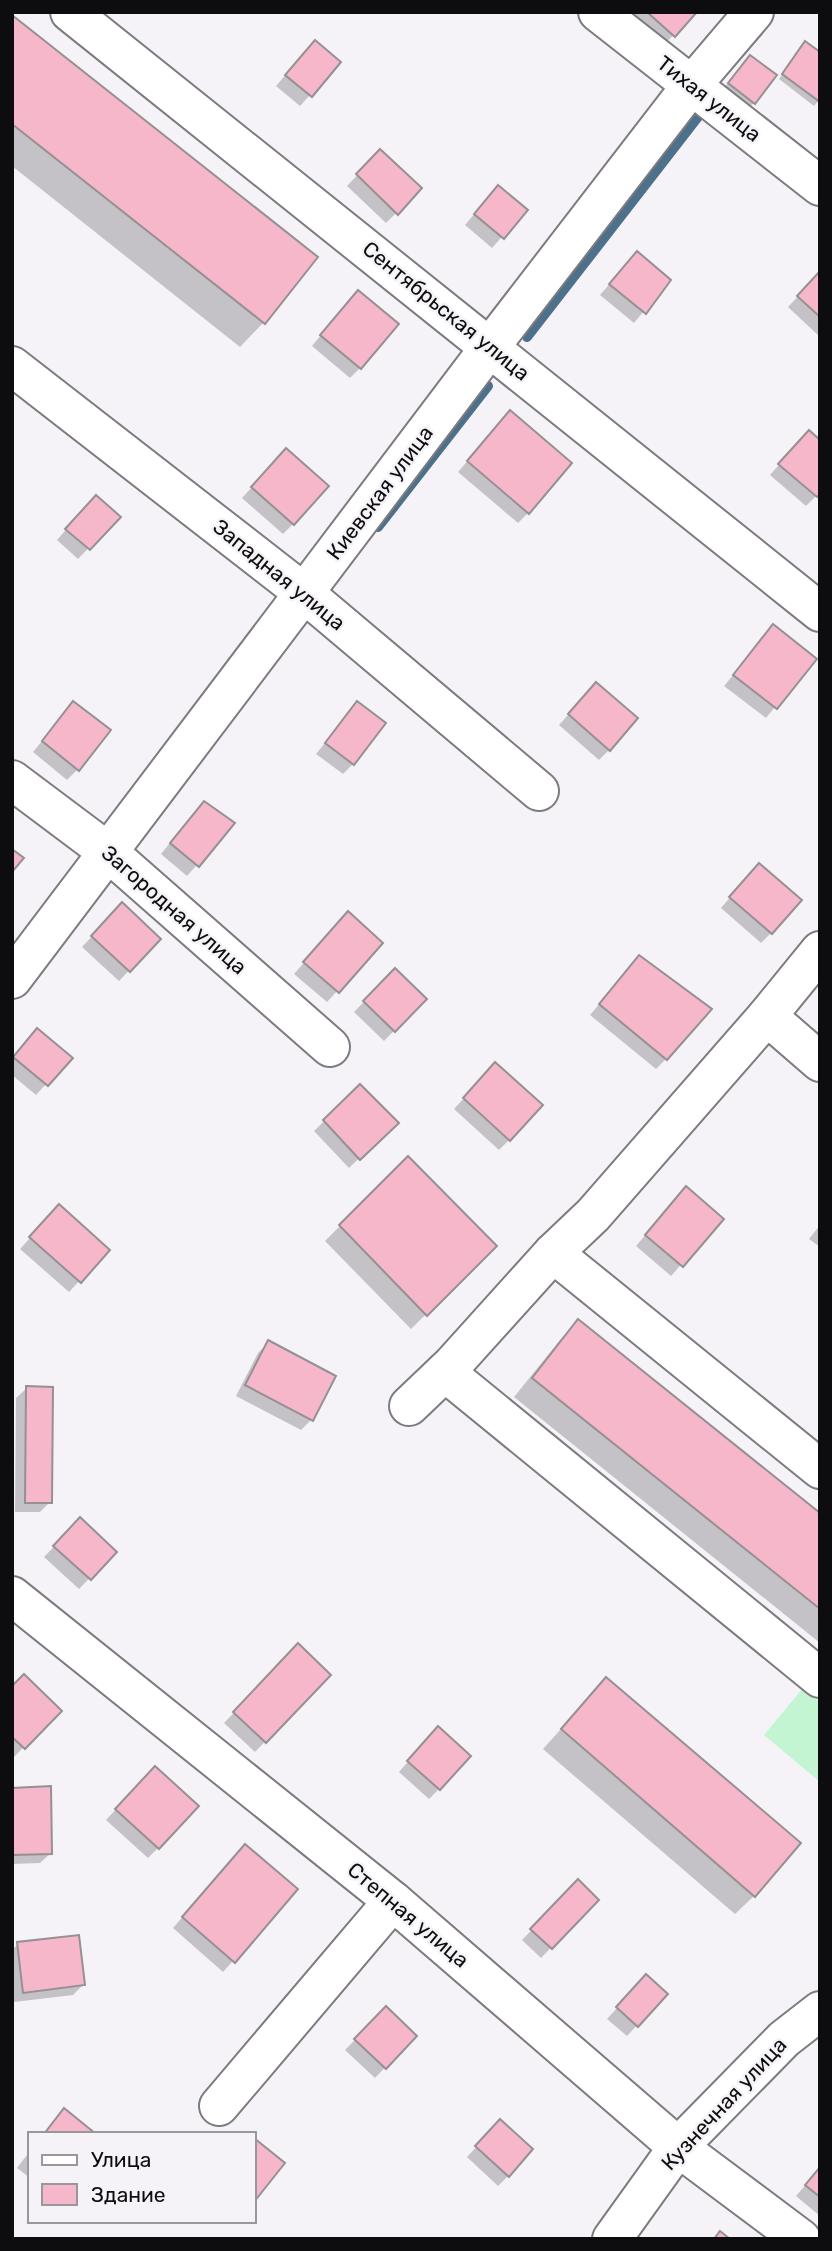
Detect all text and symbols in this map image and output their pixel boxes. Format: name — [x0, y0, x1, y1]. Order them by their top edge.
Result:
street label: Тихая улица — [652, 50, 766, 147]
street label: Сентябрьская улица — [358, 236, 535, 386]
street label: Киевская улица — [321, 421, 438, 565]
street label: Западная улица — [208, 514, 350, 636]
street label: Загородная улица — [97, 840, 252, 979]
street label: Степная улица — [343, 1857, 474, 1973]
street label: Кузнечная улица — [656, 2032, 791, 2175]
legend — [28, 2132, 256, 2223]
text: Улица — [91, 2147, 151, 2172]
text: Здание — [91, 2182, 166, 2207]

